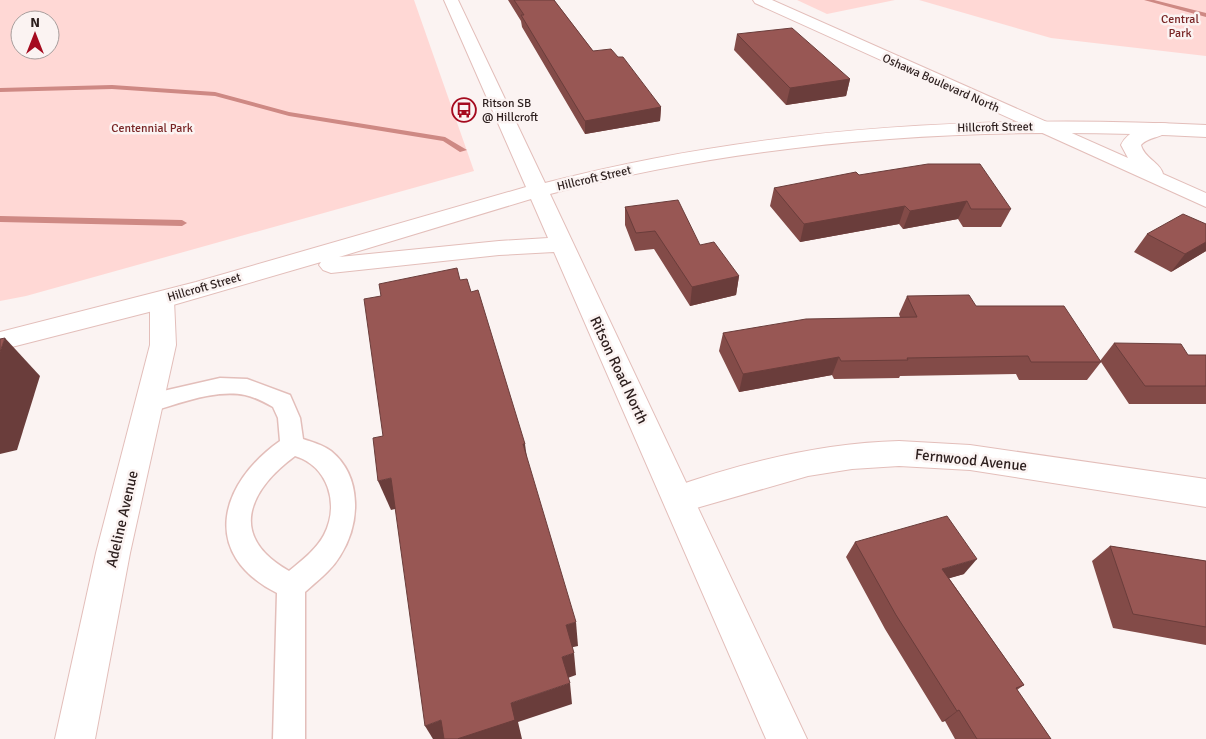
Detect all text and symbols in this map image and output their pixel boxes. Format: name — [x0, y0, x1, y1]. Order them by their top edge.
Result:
north arrow — [10, 10, 60, 60]
park label: Central Park — [1161, 12, 1199, 41]
text: N — [30, 14, 40, 31]
street label: Oshawa Boulevard North — [880, 51, 1002, 116]
place label: Ritson SB @ Hillcroft — [482, 96, 538, 125]
bus stop icon: Ritson SB @ Hillcroft — [451, 97, 477, 123]
street label: Hillcroft Street — [957, 119, 1033, 136]
park label: Centennial Park — [111, 121, 193, 136]
street label: Hillcroft Street — [555, 163, 633, 194]
street label: Hillcroft Street — [166, 270, 243, 305]
street label: Ritson Road North — [586, 313, 652, 427]
street label: Fernwood Avenue — [914, 445, 1028, 475]
street label: Adeline Avenue — [102, 469, 142, 569]

